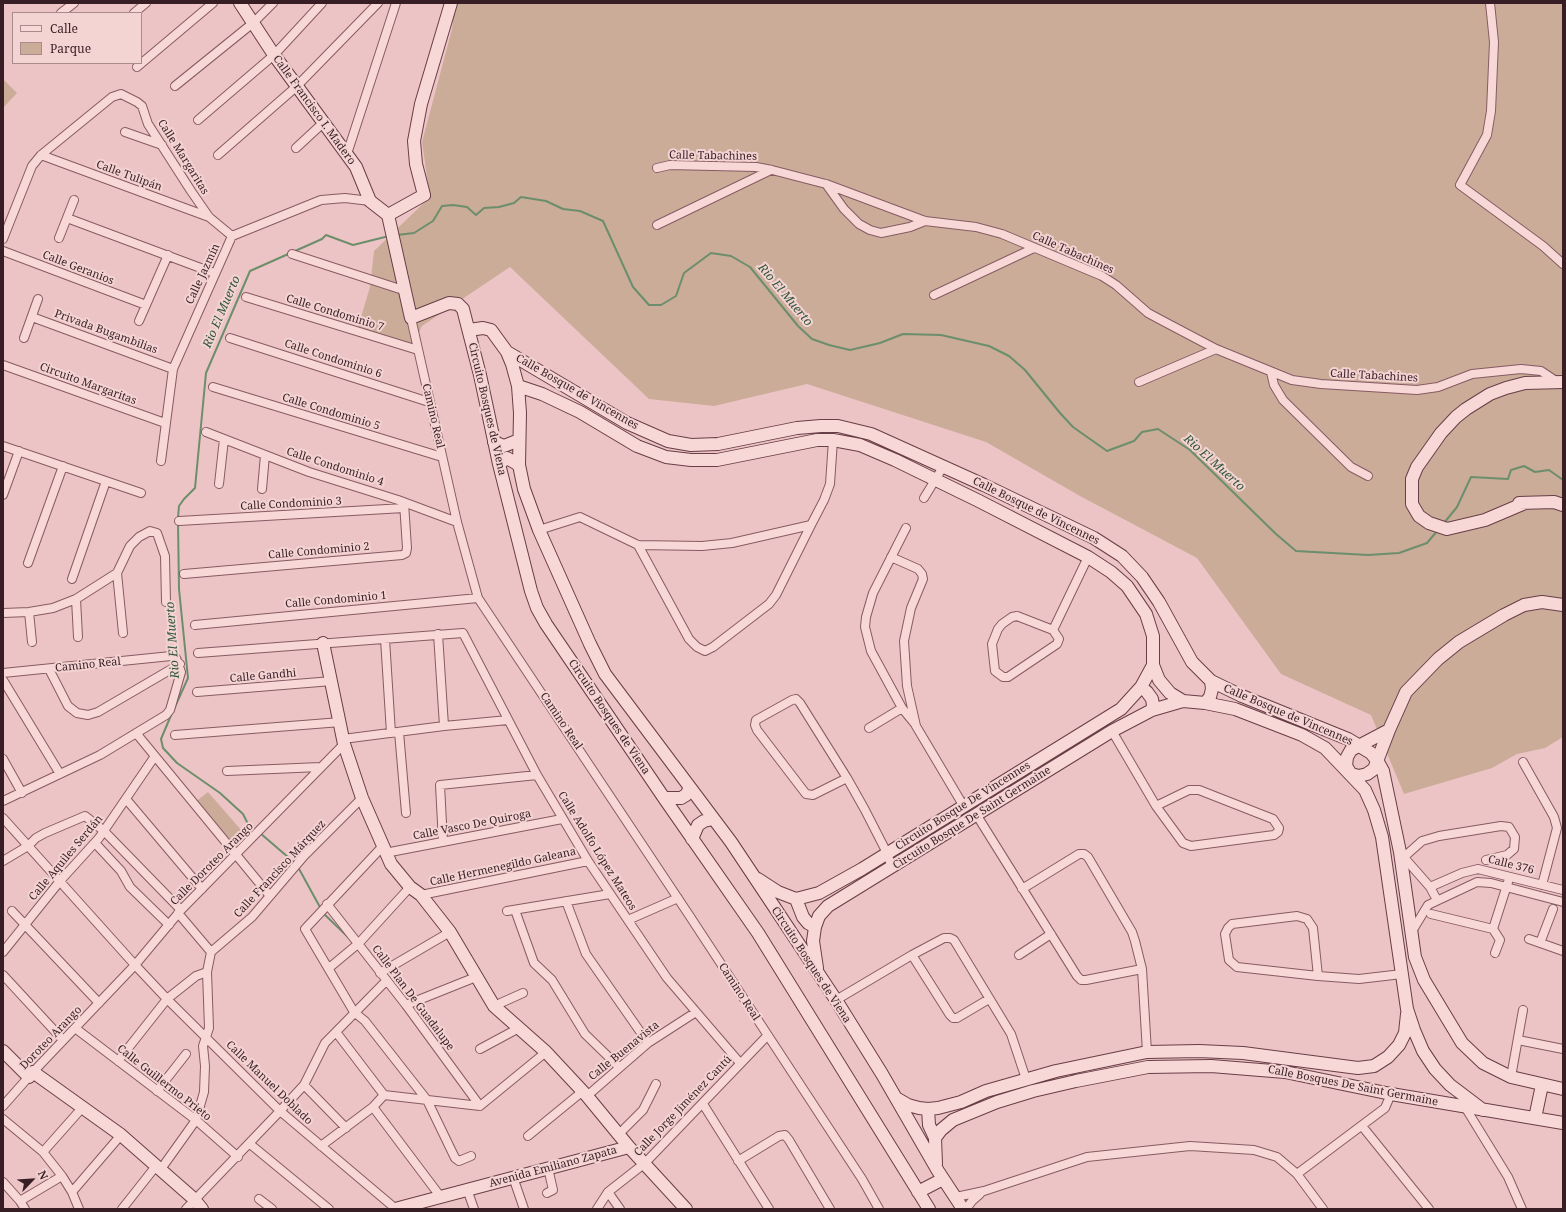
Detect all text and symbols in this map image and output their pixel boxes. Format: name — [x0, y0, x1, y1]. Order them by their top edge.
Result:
legend — [12, 12, 142, 64]
text: Calle — [50, 20, 78, 37]
text: Parque — [50, 40, 91, 57]
street label: Calle Francisco I. Madero — [270, 53, 358, 167]
street label: Calle Margaritas — [155, 117, 211, 197]
street label: Calle Tabachines — [669, 149, 757, 163]
street label: Calle Tulipán — [94, 158, 164, 194]
street label: Calle Tabachines — [1030, 229, 1116, 277]
street label: Calle Jazmín — [183, 242, 223, 306]
street label: Calle Geranios — [40, 248, 116, 288]
water label: Rio El Muerto — [755, 261, 815, 329]
water label: Rio El Muerto — [200, 274, 244, 350]
street label: Calle Condominio 7 — [284, 292, 386, 334]
street label: Privada Bugambilias — [53, 307, 159, 357]
street label: Calle Condominio 6 — [283, 337, 383, 381]
street label: Circuito Bosques de Viena — [465, 341, 509, 477]
street label: Calle Bosque de Vincennes — [513, 351, 641, 433]
street label: Circuito Margaritas — [38, 360, 138, 408]
street label: Calle Tabachines — [1330, 367, 1418, 385]
street label: Camino Real — [419, 382, 447, 450]
street label: Calle Condominio 5 — [280, 391, 382, 433]
water label: Rio El Muerto — [1181, 432, 1247, 494]
street label: Calle Condominio 4 — [285, 445, 385, 489]
street label: Calle Bosque de Vincennes — [970, 475, 1102, 547]
street label: Calle Condominio 3 — [240, 495, 342, 513]
street label: Calle Condominio 2 — [268, 540, 370, 562]
street label: Calle Condominio 1 — [285, 589, 387, 611]
water label: Rio El Muerto — [163, 601, 183, 679]
street label: Camino Real — [55, 655, 121, 675]
street label: Circuito Bosques de Viena — [565, 657, 653, 777]
street label: Calle Gandhi — [229, 667, 297, 685]
street label: Calle Bosque de Vincennes — [1221, 682, 1355, 748]
street label: Camino Real — [537, 690, 585, 752]
street label: Circuito Bosque De Vincennes — [893, 759, 1033, 853]
street label: Circuito Bosque De Saint Germaine — [891, 764, 1053, 872]
street label: Calle Adolfo López Mateos — [555, 789, 639, 913]
street label: Calle Vasco De Quiroga — [412, 807, 532, 843]
street label: Calle Aquiles Serdán — [26, 813, 106, 903]
street label: Calle Francisco Márquez — [231, 817, 329, 921]
street label: Calle Doroteo Arango — [168, 820, 256, 908]
street label: Calle Hermenegildo Galeana — [429, 845, 577, 889]
street label: Calle 376 — [1487, 853, 1535, 877]
street label: Circuito Bosques de Viena — [768, 904, 854, 1026]
street label: Calle Plan De Guadalupe — [369, 943, 457, 1053]
street label: Camino Real — [716, 961, 762, 1023]
street label: Doroteo Arango — [17, 1004, 85, 1072]
street label: Calle Buenavista — [586, 1019, 662, 1083]
street label: Calle Manuel Doblado — [223, 1038, 315, 1128]
street label: Calle Guillermo Prieto — [114, 1042, 214, 1124]
street label: Calle Jorge Jiménez Cantú — [631, 1053, 735, 1159]
street label: Calle Bosques De Saint Germaine — [1267, 1063, 1439, 1109]
street label: Avenida Emiliano Zapata — [488, 1144, 618, 1190]
north arrow — [12, 1160, 52, 1200]
text: N — [35, 1168, 52, 1182]

